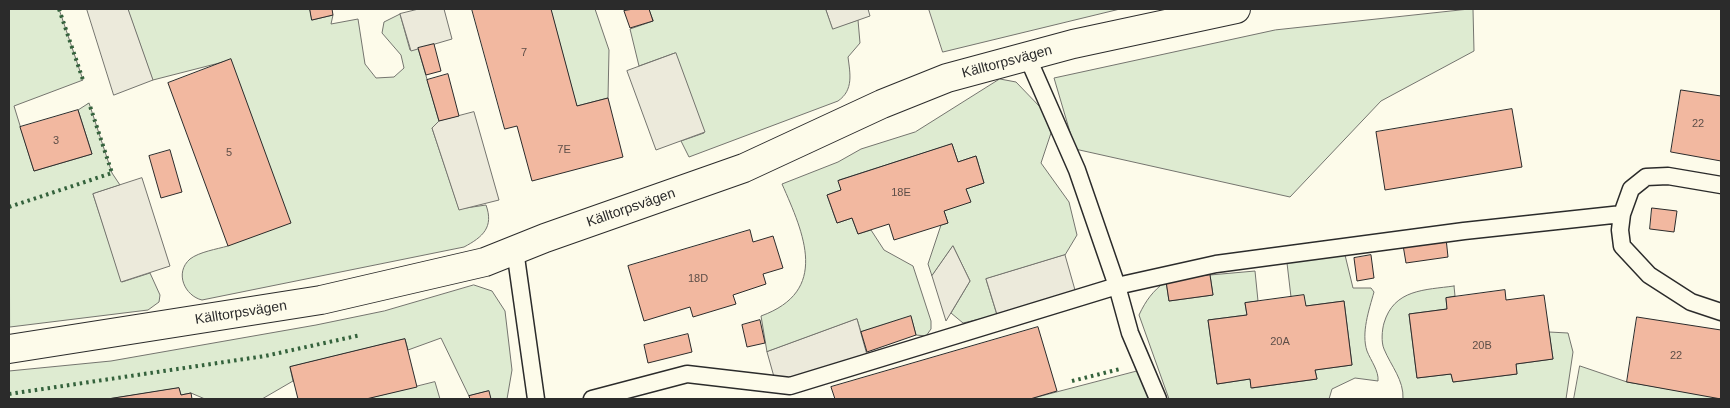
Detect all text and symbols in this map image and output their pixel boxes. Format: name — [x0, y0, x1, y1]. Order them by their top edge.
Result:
street label: Källtorpsvägen — [960, 42, 1054, 82]
house number: 7 — [521, 46, 527, 60]
house number: 22 — [1692, 117, 1704, 131]
house number: 3 — [53, 134, 59, 148]
house number: 7E — [557, 143, 571, 157]
house number: 5 — [226, 146, 232, 160]
street label: Källtorpsvägen — [584, 185, 678, 231]
house number: 18E — [891, 186, 911, 200]
house number: 18D — [688, 272, 708, 286]
street label: Källtorpsvägen — [194, 297, 288, 329]
house number: 20A — [1270, 335, 1290, 349]
house number: 20B — [1472, 339, 1492, 353]
house number: 22 — [1670, 349, 1682, 363]

